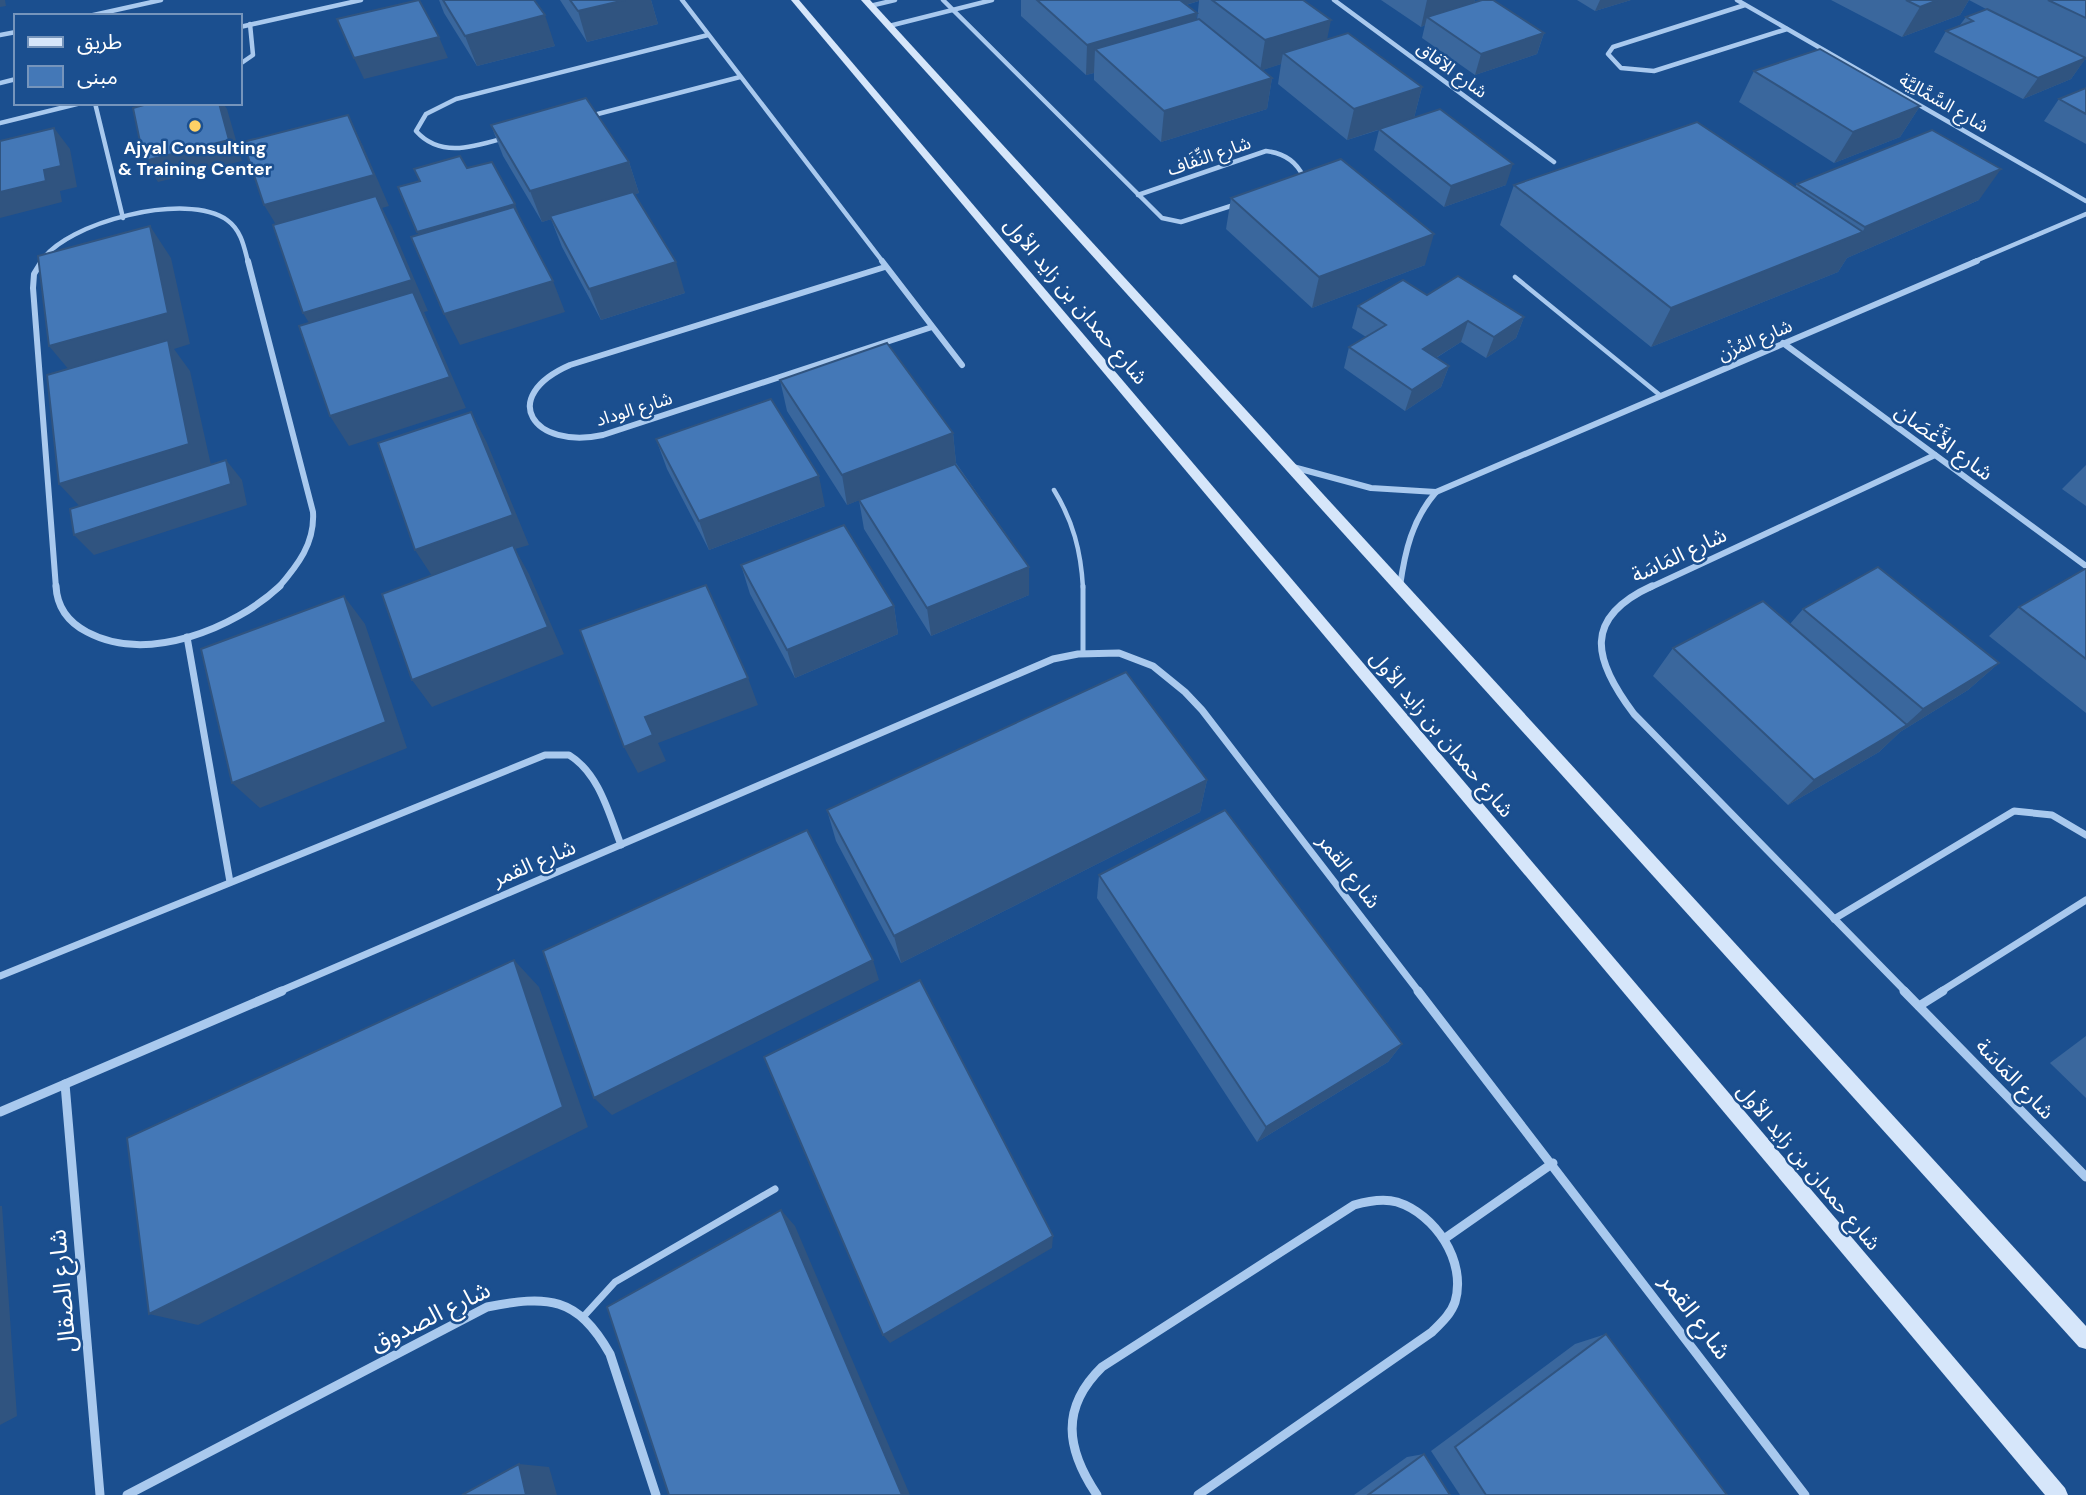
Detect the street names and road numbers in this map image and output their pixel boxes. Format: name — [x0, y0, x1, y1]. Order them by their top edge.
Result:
street label: شارع الآفاق — [1411, 36, 1492, 105]
street label: شارع السَّمَّالِيَّة — [1894, 68, 1993, 140]
street label: شارع النِّفَاف — [1164, 130, 1255, 183]
street label: شارع حمدان بن زايد الأول — [997, 212, 1154, 391]
street label: شارع المُزْن — [1714, 314, 1797, 368]
street label: شارع الوداد — [593, 386, 676, 434]
street label: شارع الأَغْصَان — [1889, 396, 2000, 488]
street label: شارع المَاسَة — [1627, 521, 1732, 590]
street label: شارع حمدان بن زايد الأول — [1363, 645, 1520, 824]
street label: شارع القمر — [1310, 827, 1387, 915]
street label: شارع القمر — [487, 833, 580, 894]
street label: شارع المَاسَة — [1969, 1033, 2060, 1126]
street label: شارع حمدان بن زايد الأول — [1730, 1078, 1887, 1257]
street label: شارع الصقال — [41, 1228, 85, 1354]
street label: شارع القمر — [1651, 1266, 1739, 1367]
street label: شارع الصدوق — [365, 1274, 496, 1360]

